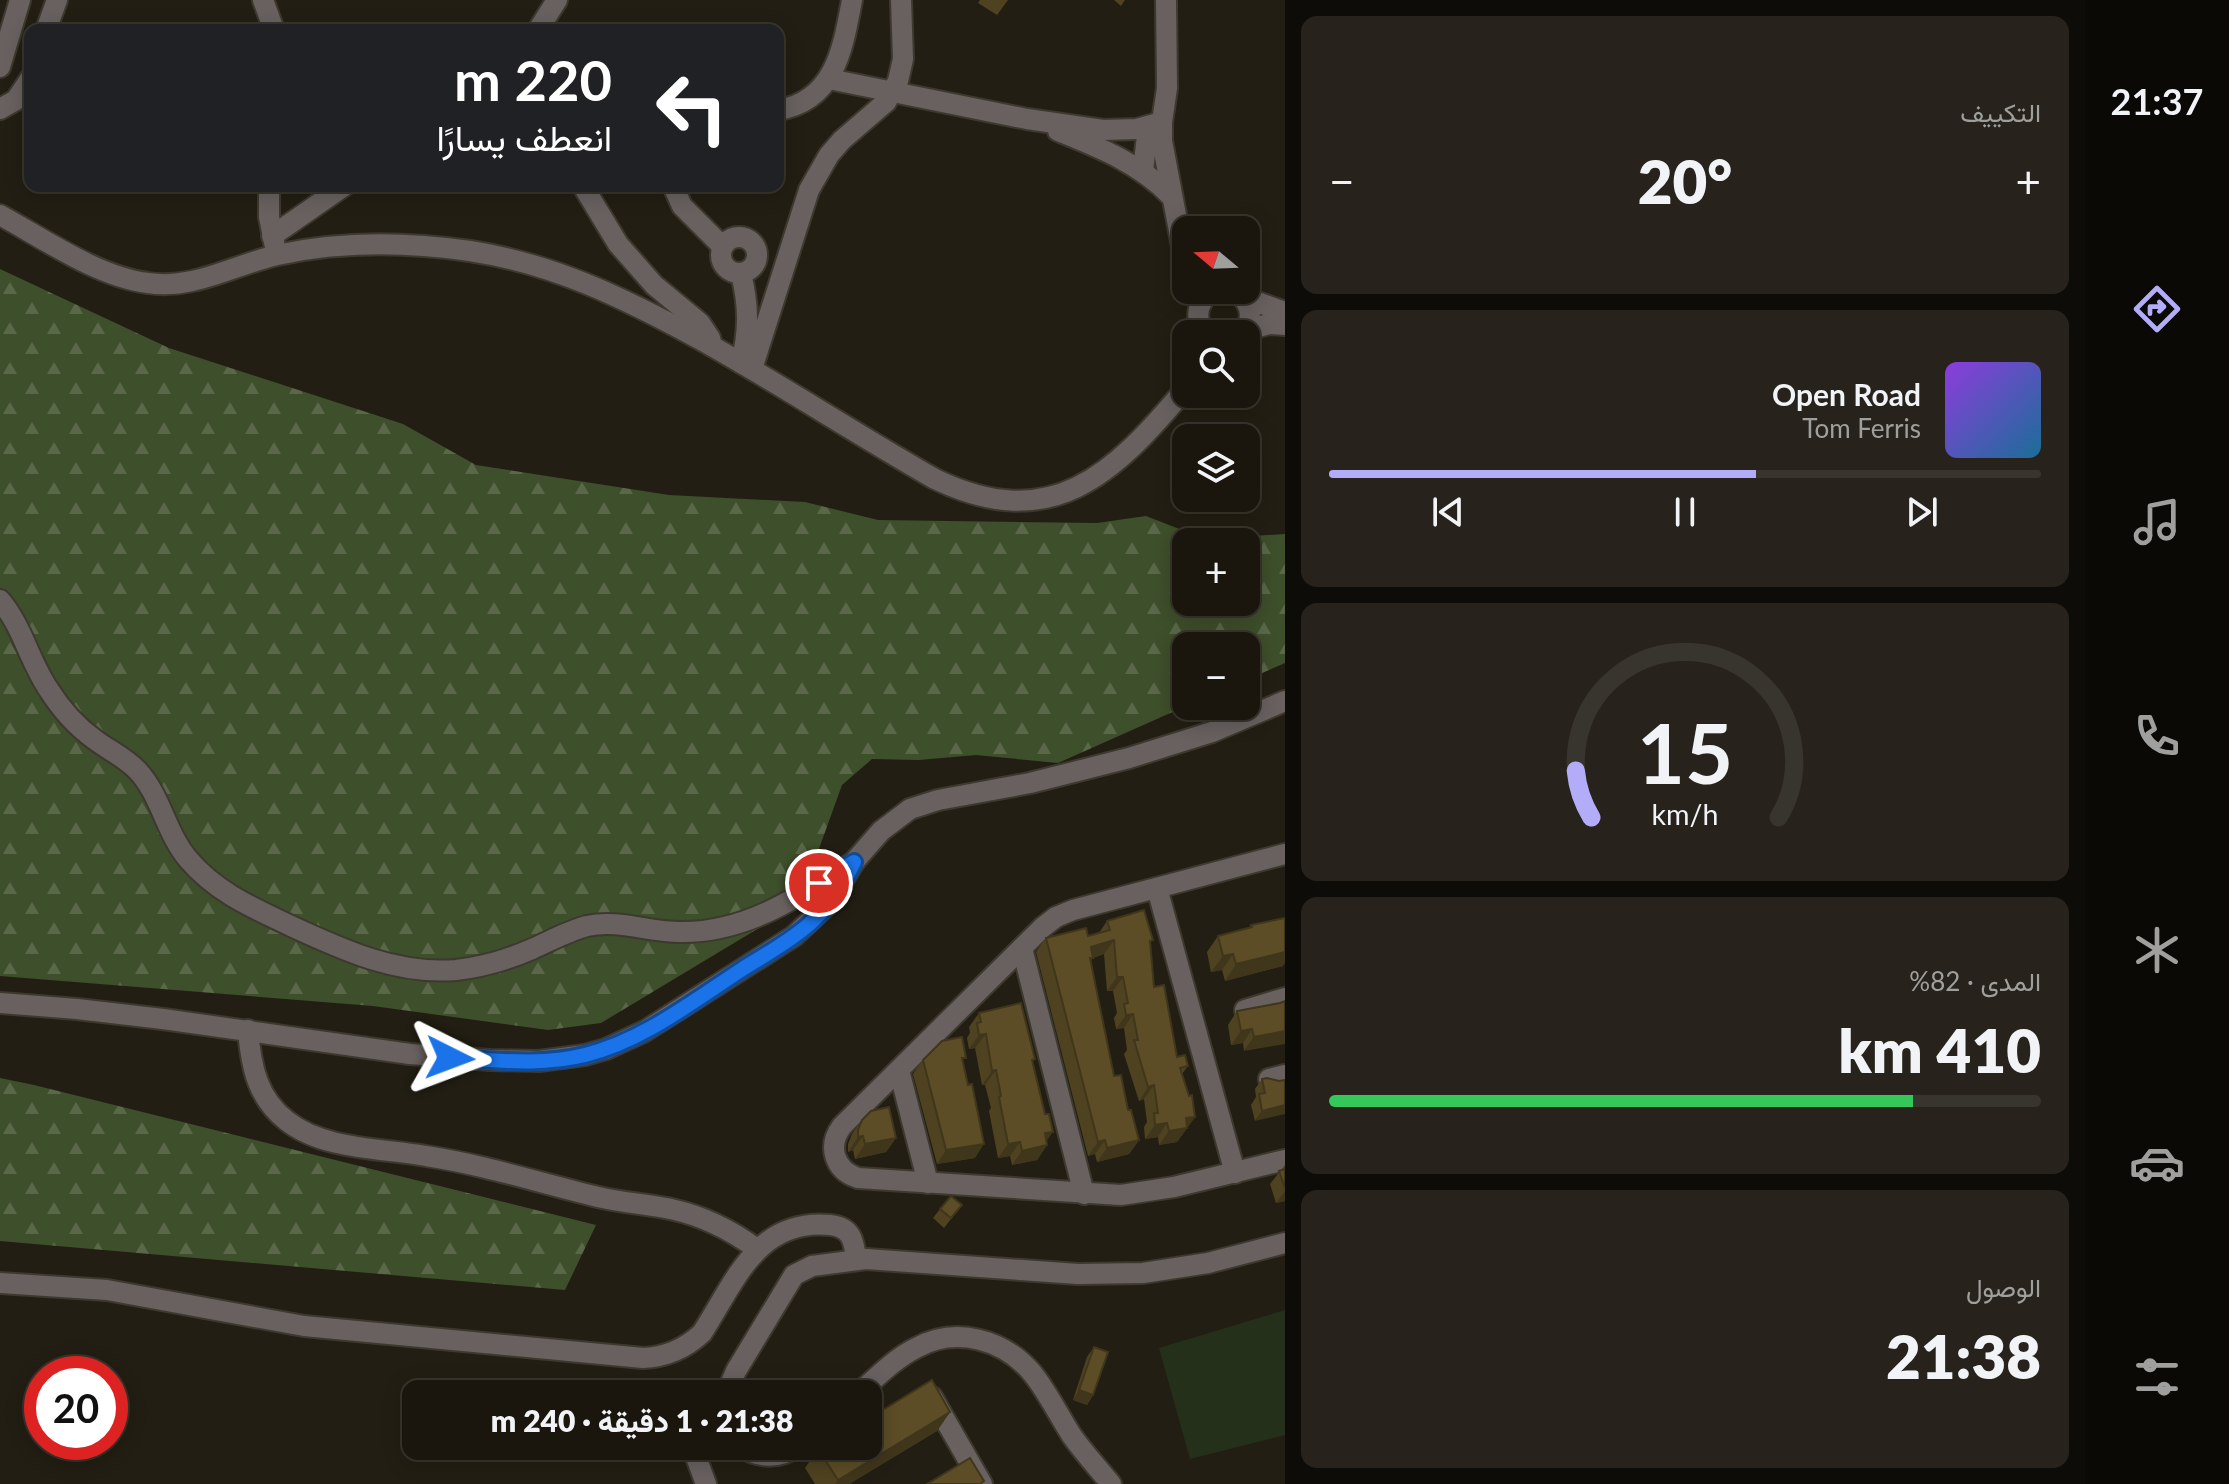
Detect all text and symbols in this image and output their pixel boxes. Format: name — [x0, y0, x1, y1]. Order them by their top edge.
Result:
text: 220 m — [454, 46, 612, 113]
icon: left — [640, 56, 744, 160]
text: 21:37 — [2111, 79, 2203, 123]
text: التكييف — [1960, 96, 2041, 128]
text: انعطف يسارًا — [437, 115, 612, 159]
text: 20° — [1638, 145, 1732, 217]
text: − — [1329, 155, 1355, 207]
text: + — [2015, 155, 2041, 207]
north arrow — [1172, 216, 1260, 304]
map controls — [1172, 216, 1260, 720]
icon: directions — [2129, 281, 2185, 337]
button: search — [1172, 320, 1260, 408]
text: Open Road — [1772, 376, 1921, 412]
text: Tom Ferris — [1802, 412, 1921, 444]
button: layers — [1172, 424, 1260, 512]
icon: previous — [1426, 490, 1470, 534]
icon: pause — [1663, 490, 1707, 534]
icon: next — [1900, 490, 1944, 534]
icon: music — [2129, 494, 2185, 550]
button: + — [1172, 528, 1260, 616]
button: − — [1172, 632, 1260, 720]
text: 15 — [1637, 702, 1733, 802]
icon: phone — [2129, 708, 2185, 764]
text: km/h — [1652, 797, 1718, 831]
pin — [785, 849, 853, 917]
icon: arrive — [797, 861, 841, 905]
icon: climate — [2129, 922, 2185, 978]
text: المدى · 82% — [1909, 965, 2041, 997]
text: 410 km — [1838, 1014, 2041, 1086]
position arrow — [408, 1016, 492, 1100]
icon: car — [2129, 1135, 2185, 1191]
text: الوصول — [1966, 1271, 2041, 1303]
text: 21:38 — [1886, 1320, 2041, 1392]
icon: filters — [2129, 1349, 2185, 1405]
speed limit sign: 20 — [24, 1356, 128, 1460]
text: 21:38 · 1 دقيقة · 240 m — [491, 1402, 793, 1438]

